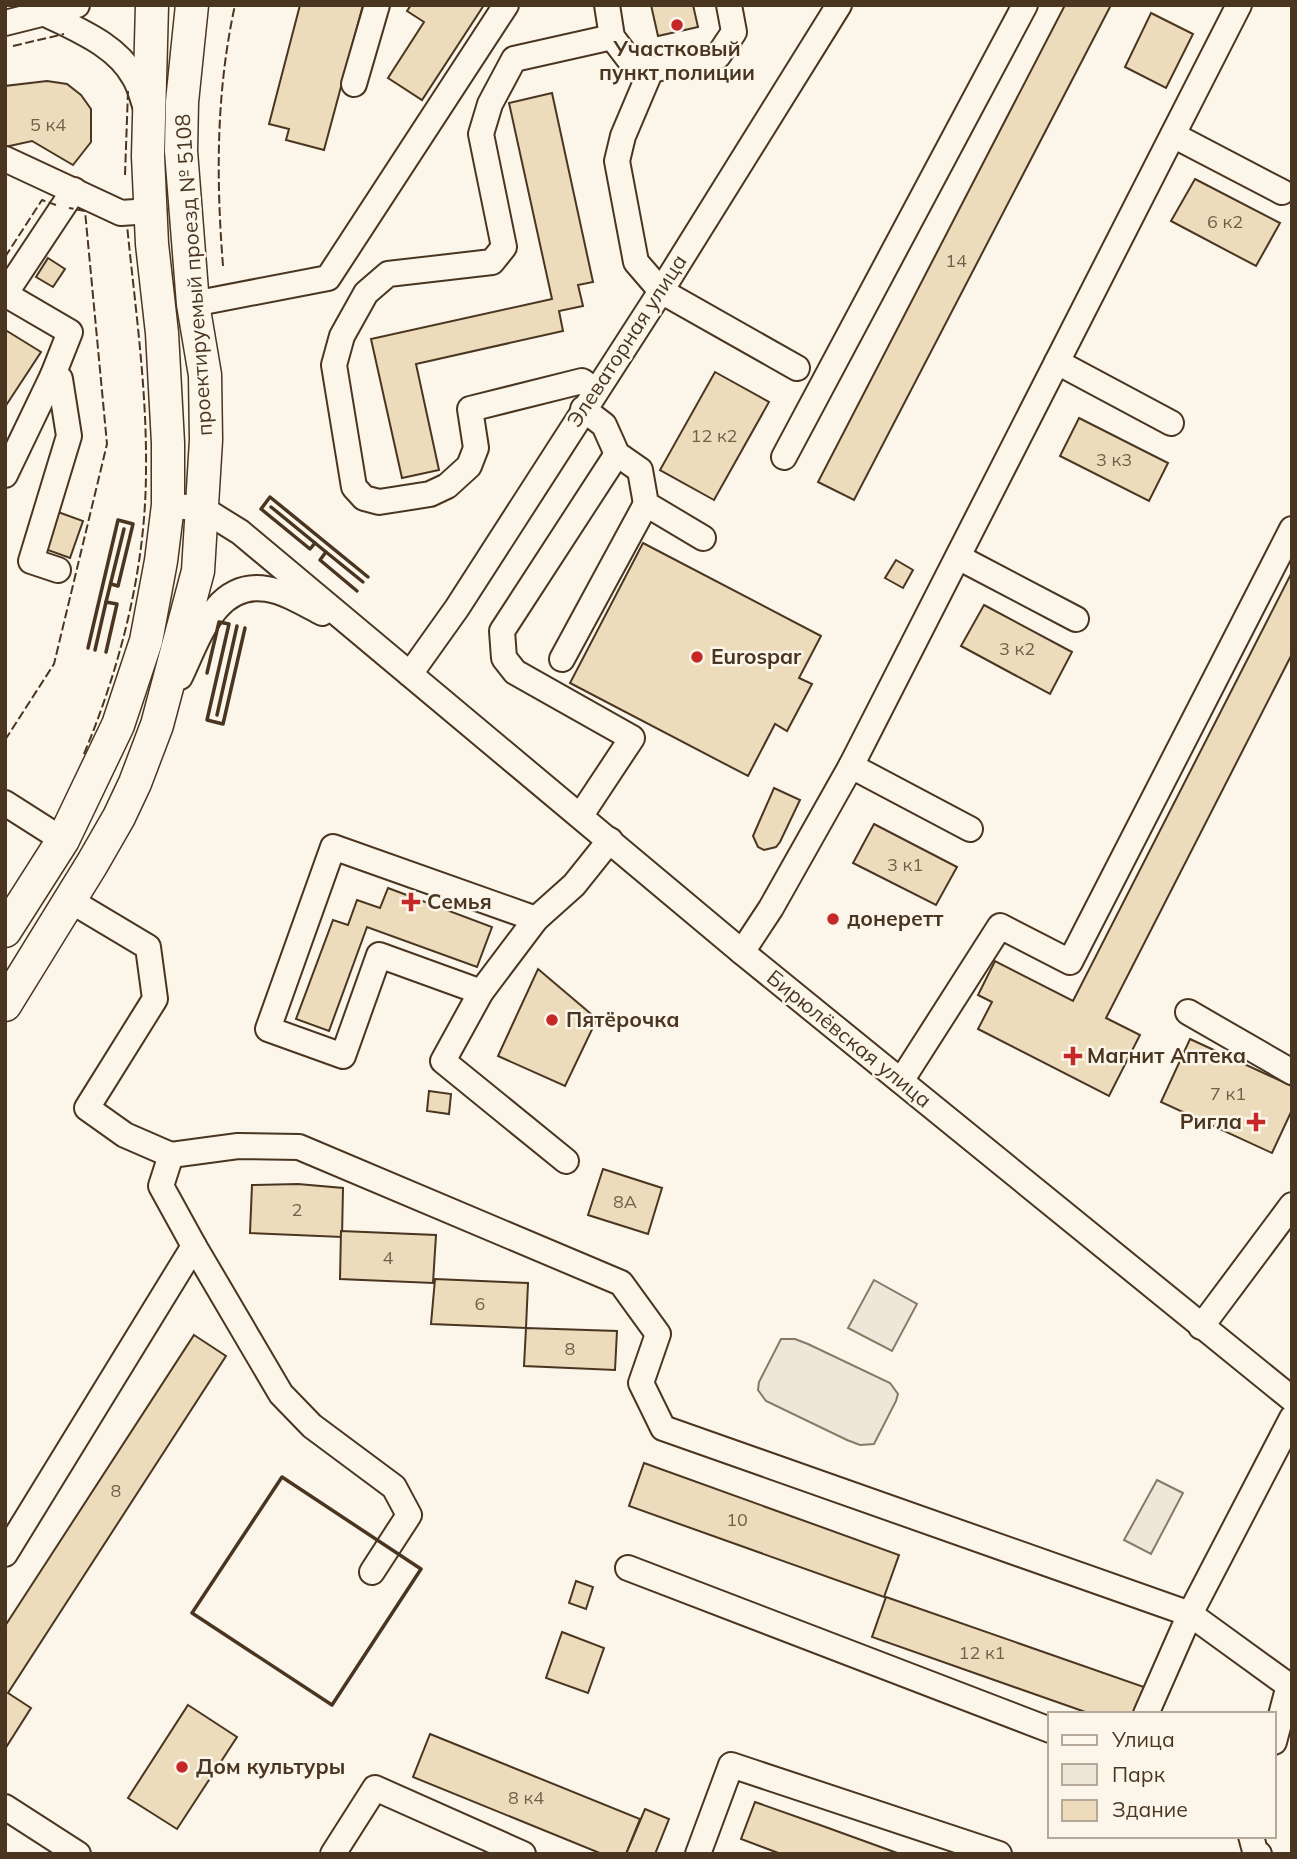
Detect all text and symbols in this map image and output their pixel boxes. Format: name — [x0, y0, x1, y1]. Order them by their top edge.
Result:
marker: Участковый пункт полиции — [669, 17, 685, 33]
place label: Участковый пункт полиции — [599, 35, 755, 85]
house number: 5 к4 — [30, 113, 66, 136]
street label: проектируемый проезд № 5108 — [169, 113, 217, 437]
house number: 6 к2 — [1207, 210, 1243, 233]
street label: Элеваторная улица — [561, 249, 692, 432]
house number: 14 — [945, 249, 967, 272]
house number: 12 к2 — [691, 424, 737, 447]
house number: 3 к3 — [1096, 448, 1132, 471]
house number: 3 к2 — [999, 637, 1035, 660]
place label: Eurospar — [711, 643, 802, 669]
marker: Eurospar — [689, 649, 705, 665]
house number: 3 к1 — [887, 853, 923, 876]
place label: Семья — [427, 888, 492, 914]
marker: Семья — [401, 892, 421, 912]
place label: донеретт — [847, 905, 944, 931]
marker: донеретт — [825, 911, 841, 927]
street label: Бирюлёвская улица — [762, 964, 937, 1113]
place label: Пятёрочка — [566, 1006, 680, 1032]
marker: Пятёрочка — [544, 1012, 560, 1028]
place label: Магнит Аптека — [1087, 1042, 1246, 1068]
marker: Магнит Аптека — [1065, 1048, 1081, 1064]
house number: 7 к1 — [1210, 1082, 1246, 1105]
place label: Ригла — [1180, 1108, 1242, 1134]
marker: Ригла — [1248, 1114, 1264, 1130]
house number: 8А — [613, 1190, 637, 1213]
house number: 2 — [292, 1198, 302, 1221]
house number: 4 — [383, 1246, 394, 1269]
house number: 6 — [475, 1292, 485, 1315]
house number: 8 — [565, 1337, 575, 1360]
house number: 8 — [111, 1479, 121, 1502]
house number: 10 — [726, 1508, 748, 1531]
house number: 12 к1 — [959, 1641, 1005, 1664]
legend — [1048, 1712, 1276, 1838]
text: Улица — [1111, 1726, 1175, 1752]
place label: Дом культуры — [196, 1753, 345, 1779]
marker: Дом культуры — [174, 1759, 190, 1775]
text: Парк — [1112, 1761, 1166, 1787]
house number: 8 к4 — [508, 1786, 544, 1809]
text: Здание — [1112, 1796, 1188, 1822]

